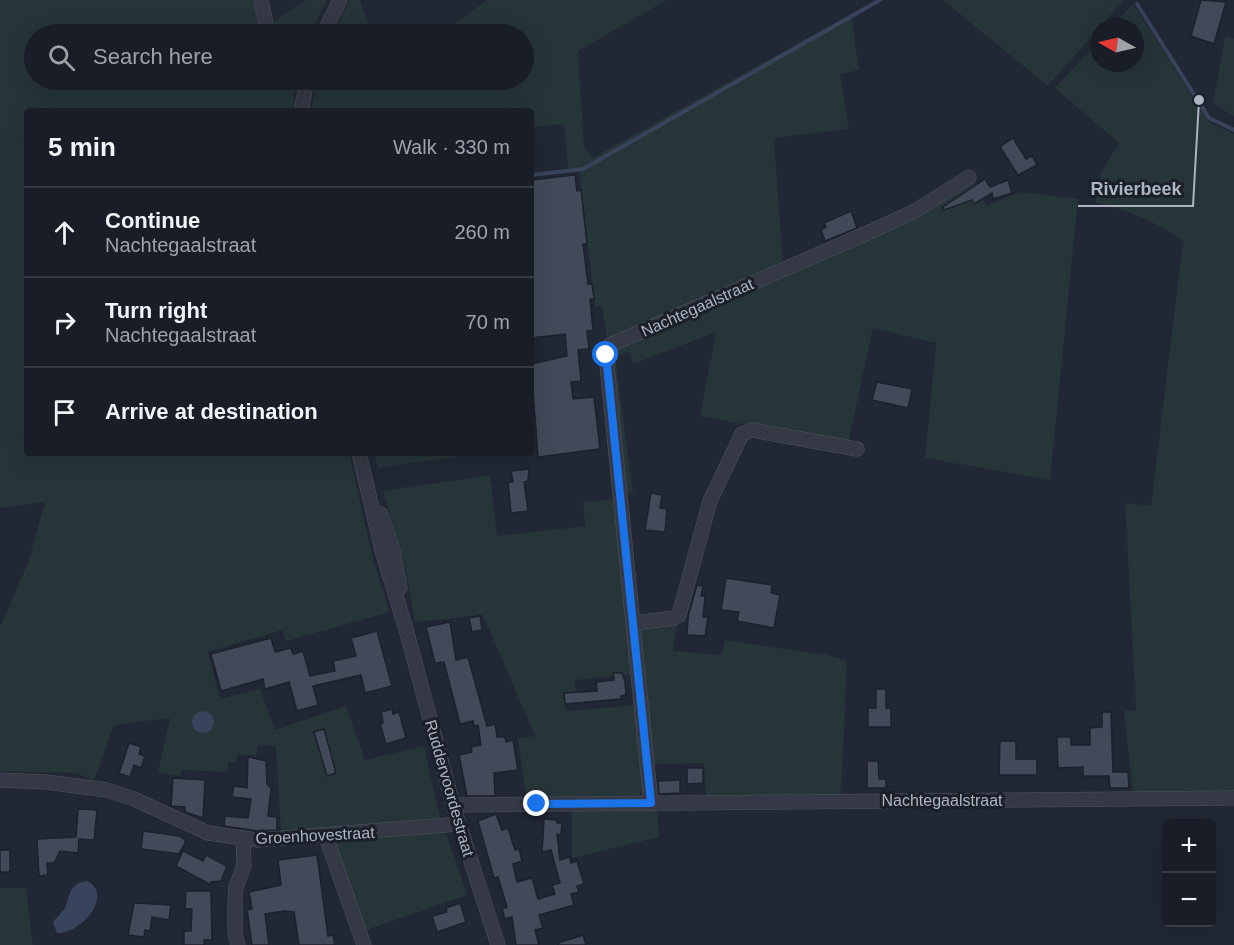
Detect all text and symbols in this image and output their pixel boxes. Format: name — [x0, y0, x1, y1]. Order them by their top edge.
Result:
north arrow — [1090, 18, 1144, 72]
search box — [24, 24, 534, 90]
icon: search — [45, 41, 78, 74]
text: Search here — [93, 44, 213, 69]
text: 5 min — [48, 132, 116, 162]
text: Walk · 330 m — [393, 136, 510, 158]
callout: Rivierbeek — [1078, 170, 1193, 206]
text: Rivierbeek — [1090, 179, 1183, 199]
text: Continue — [105, 208, 200, 233]
icon: ahead — [48, 216, 81, 249]
text: 260 m — [454, 221, 510, 243]
text: Nachtegaalstraat — [105, 234, 256, 256]
street label: Nachtegaalstraat — [638, 275, 756, 340]
text: Turn right — [105, 298, 207, 323]
icon: right — [48, 306, 81, 339]
text: 70 m — [466, 311, 510, 333]
text: Nachtegaalstraat — [105, 324, 256, 346]
route start — [592, 341, 618, 367]
icon: arrive — [48, 396, 81, 429]
text: Arrive at destination — [105, 399, 318, 424]
street label: Ruddervoordestraat — [422, 718, 477, 859]
route end — [523, 790, 549, 816]
street label: Nachtegaalstraat — [882, 792, 1003, 809]
map controls — [1162, 819, 1216, 927]
button: + — [1162, 819, 1216, 873]
street label: Groenhovestraat — [255, 824, 376, 847]
button: − — [1162, 873, 1216, 927]

